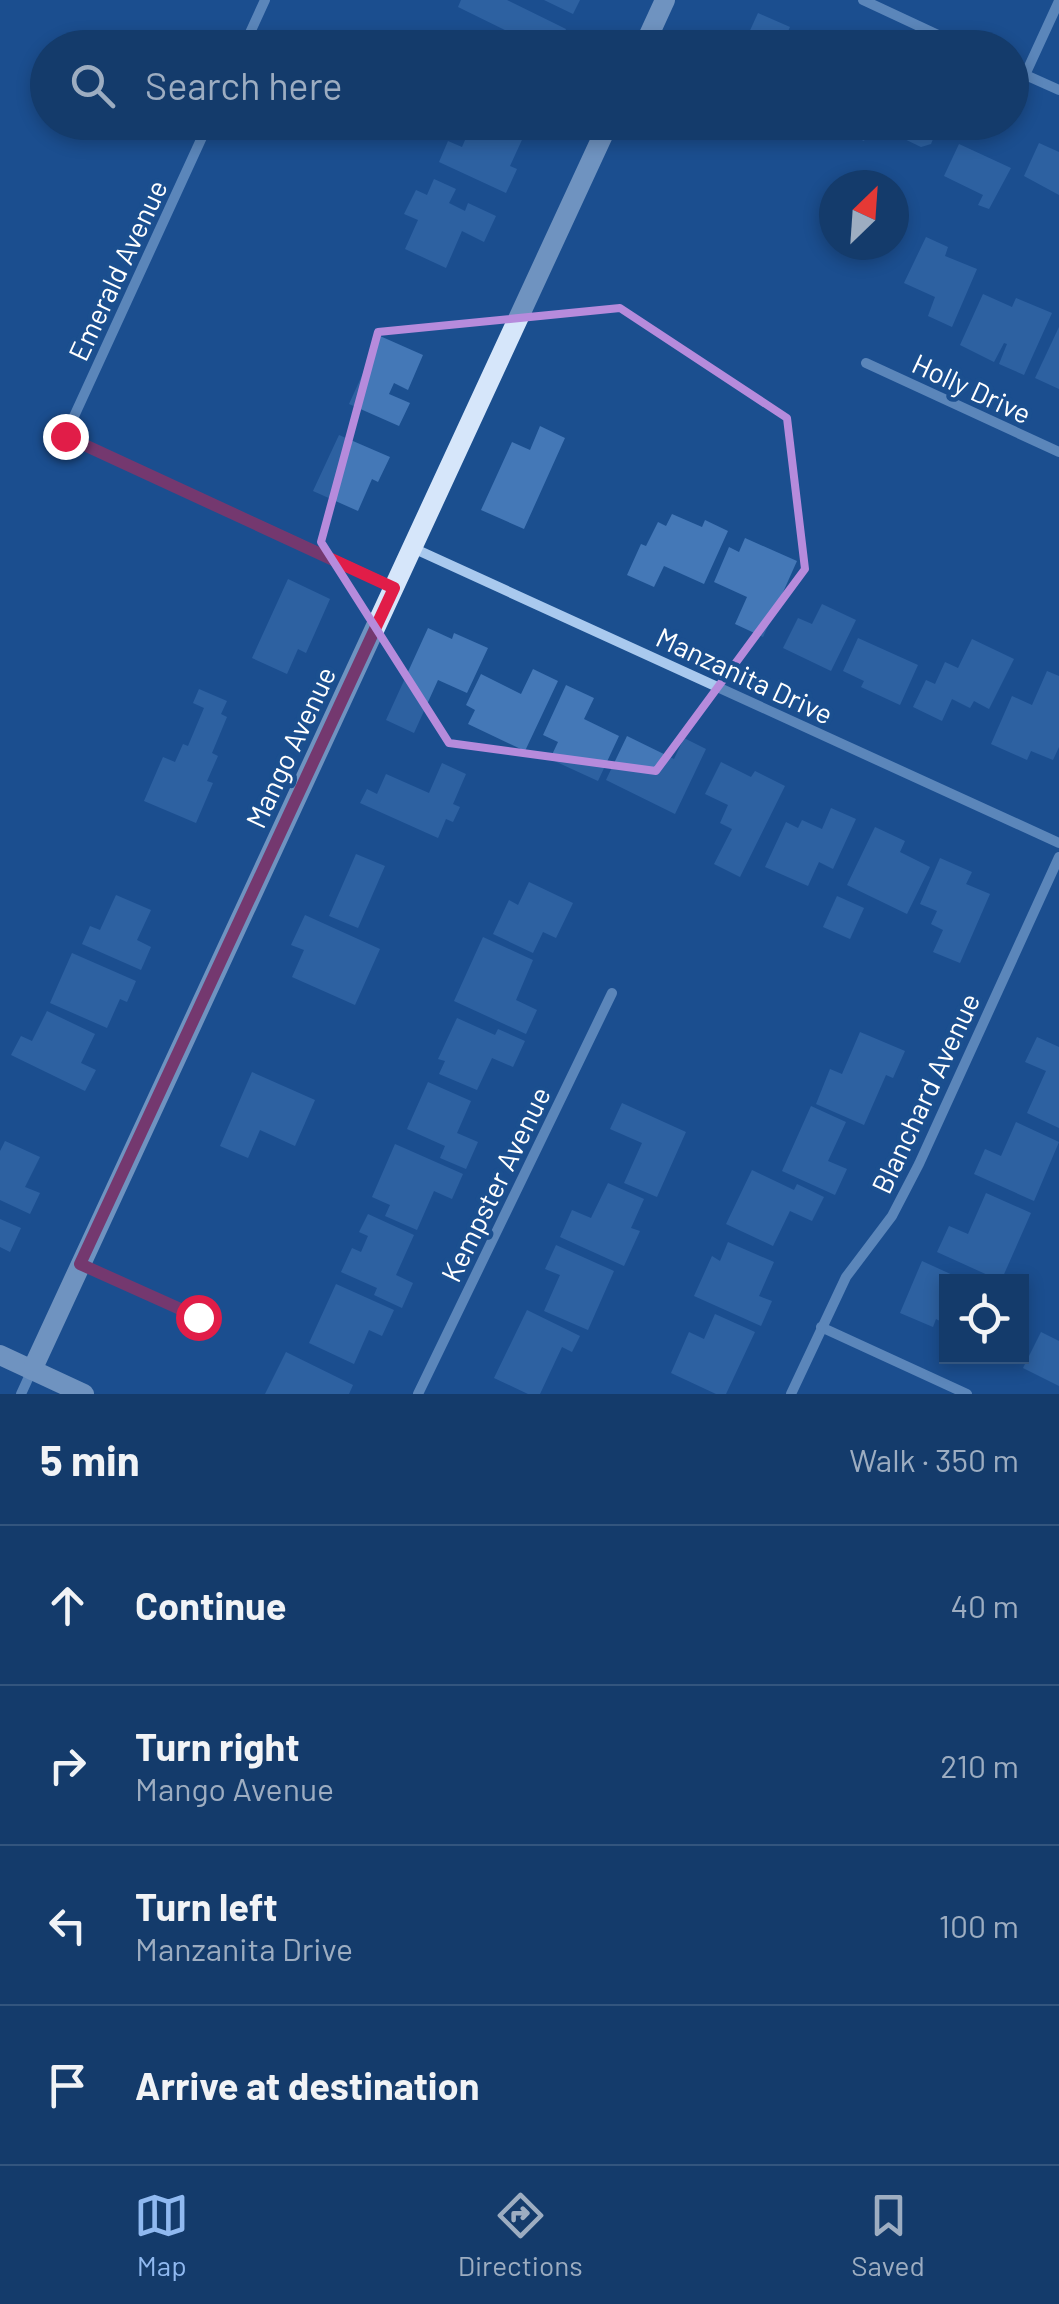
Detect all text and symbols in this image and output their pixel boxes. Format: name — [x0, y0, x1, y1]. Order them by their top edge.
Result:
search box — [30, 30, 1029, 140]
icon: search — [65, 58, 120, 113]
text: Search here — [145, 62, 343, 108]
north arrow — [819, 170, 909, 260]
street label: Emerald Avenue — [60, 174, 174, 366]
street label: Holly Drive — [907, 346, 1037, 430]
route end — [43, 414, 89, 460]
street label: Manzanita Drive — [651, 619, 839, 731]
street label: Mango Avenue — [238, 661, 342, 833]
street label: Blanchard Avenue — [864, 987, 986, 1199]
street label: Kempster Avenue — [433, 1081, 557, 1287]
map controls — [939, 1274, 1029, 1364]
button: locate — [939, 1274, 1029, 1364]
route start — [176, 1295, 222, 1341]
text: 5 min — [40, 1434, 140, 1484]
text: Walk · 350 m — [849, 1440, 1019, 1478]
icon: ahead — [40, 1578, 95, 1633]
text: Continue — [135, 1582, 286, 1628]
text: 40 m — [950, 1586, 1019, 1624]
text: Turn right — [135, 1723, 300, 1769]
icon: right — [40, 1738, 95, 1793]
text: 210 m — [940, 1746, 1019, 1784]
text: Mango Avenue — [135, 1769, 334, 1807]
text: Turn left — [135, 1883, 278, 1929]
icon: left — [40, 1898, 95, 1953]
text: 100 m — [939, 1906, 1019, 1944]
text: Manzanita Drive — [135, 1929, 353, 1967]
icon: arrive — [40, 2058, 95, 2113]
text: Arrive at destination — [135, 2062, 480, 2108]
tab: Map — [134, 2188, 189, 2282]
tab: Directions — [458, 2188, 583, 2282]
tab: Saved — [851, 2188, 925, 2282]

